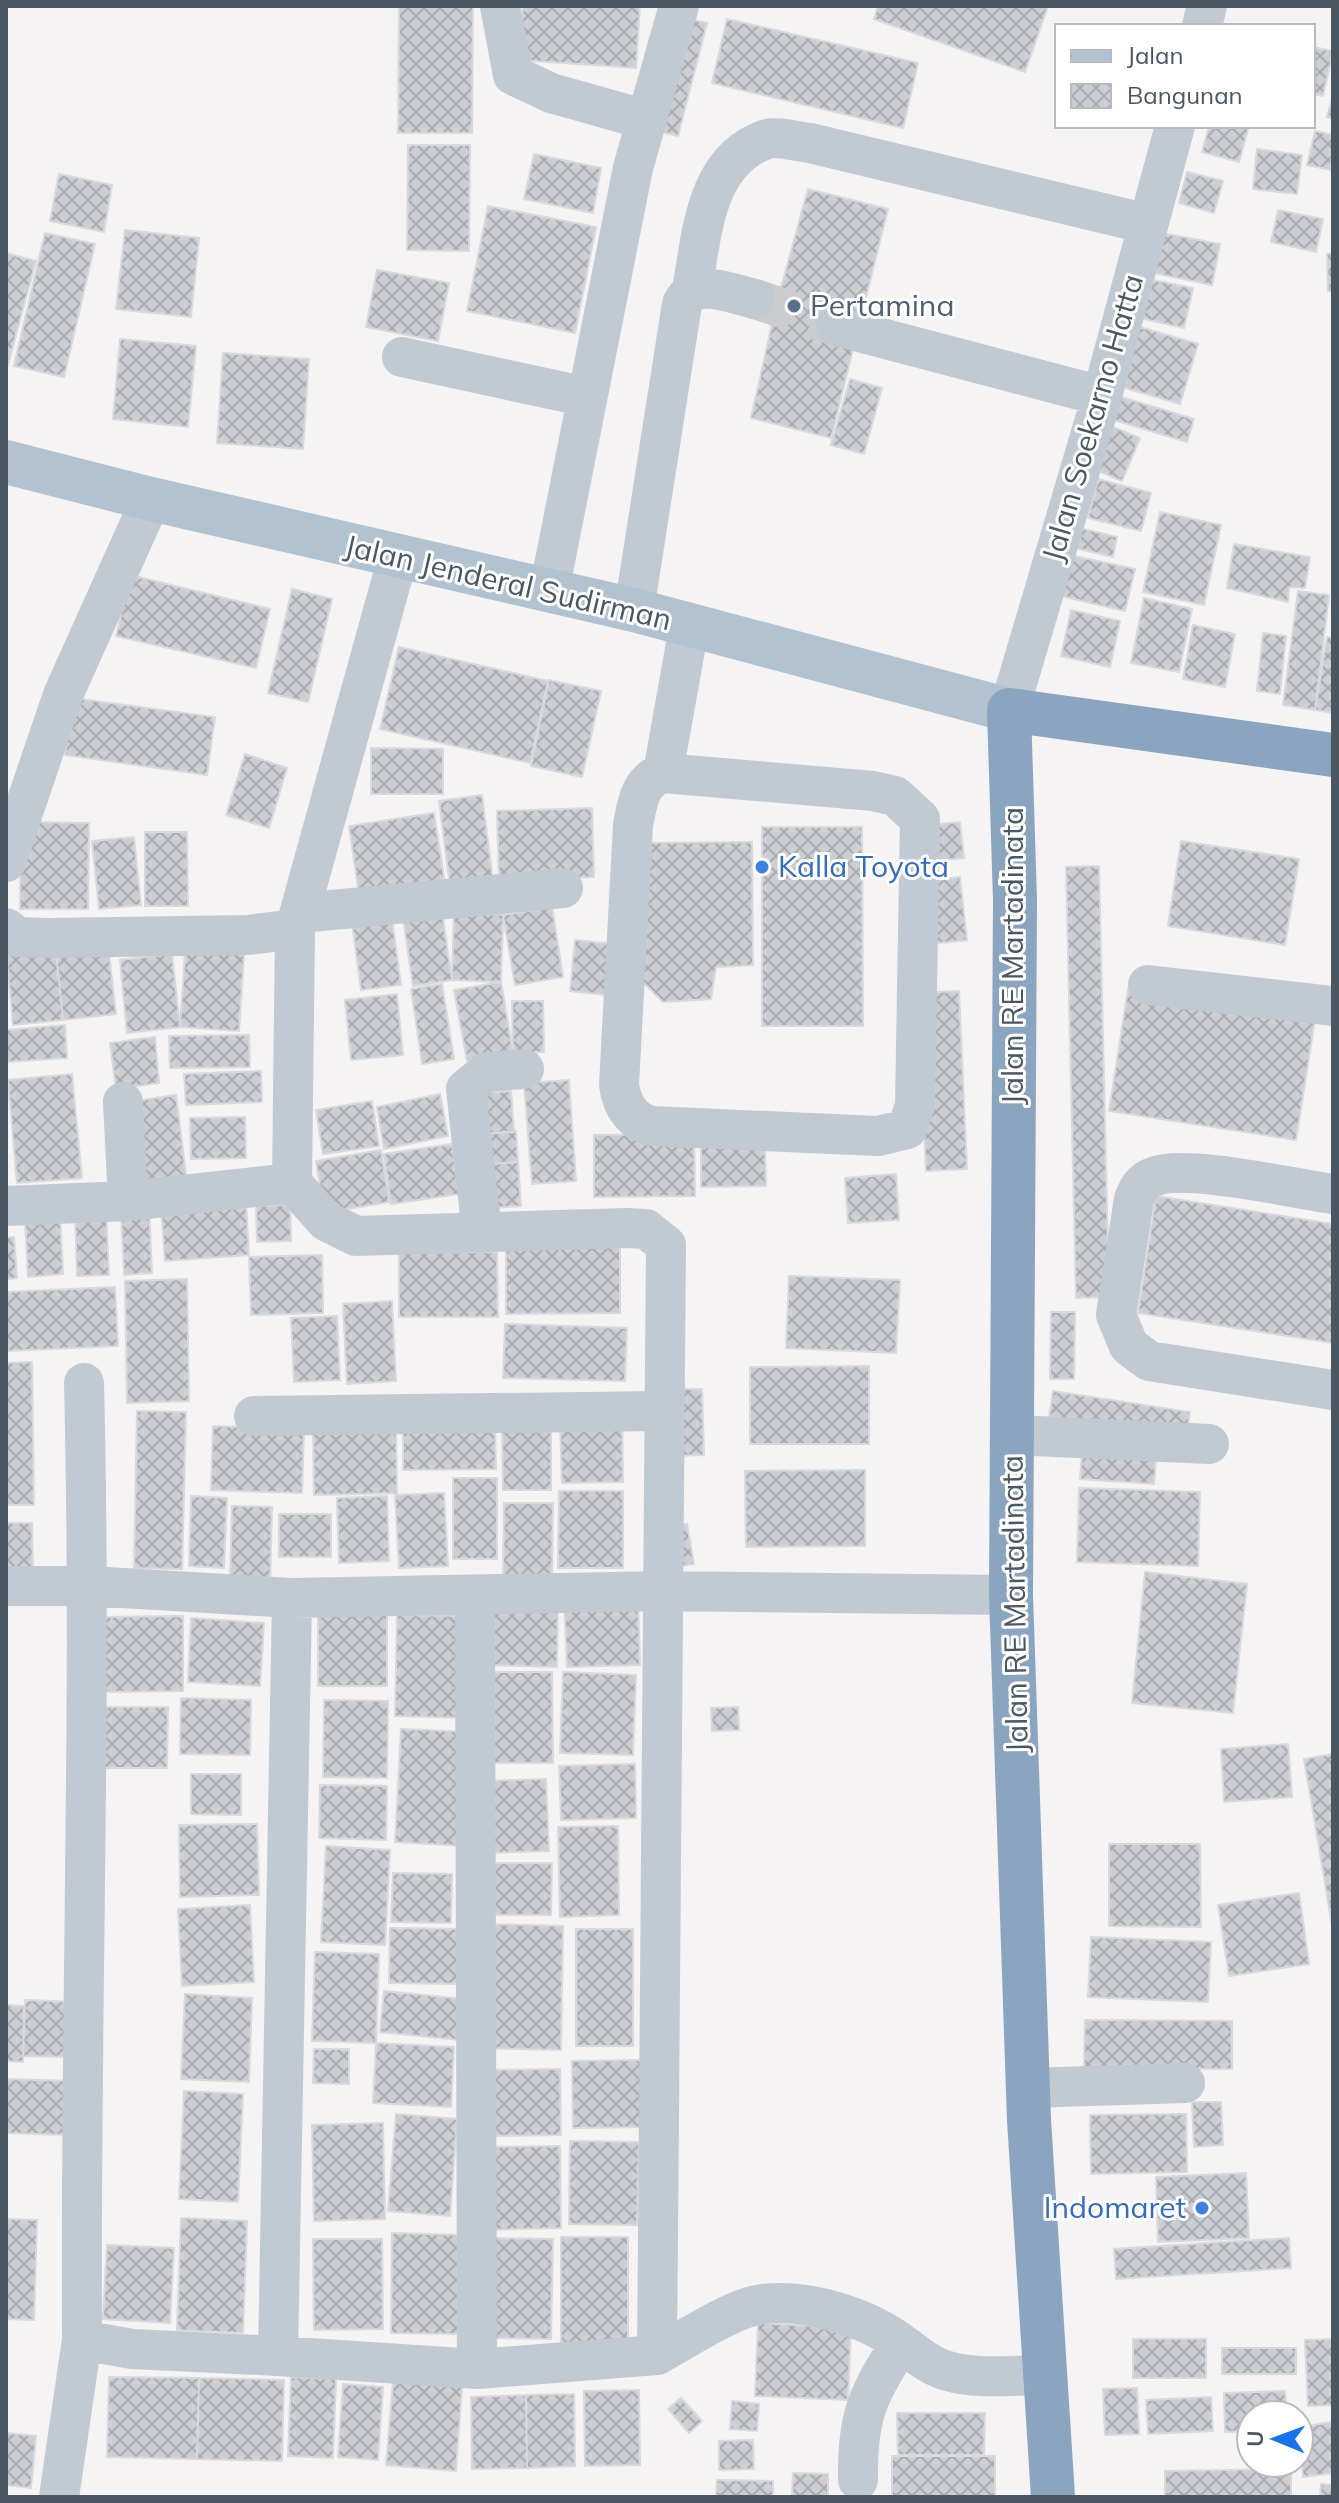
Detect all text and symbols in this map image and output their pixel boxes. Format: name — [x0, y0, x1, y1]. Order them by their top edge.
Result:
legend — [1055, 24, 1315, 128]
text: Jalan — [1127, 40, 1183, 70]
text: Bangunan — [1127, 80, 1243, 110]
street label: Jalan Soekarno Hatta — [1033, 270, 1151, 566]
place label: Pertamina — [810, 286, 954, 324]
marker: Pertamina — [785, 297, 803, 315]
street label: Jalan Jenderal Sudirman — [341, 526, 675, 638]
street label: Jalan RE Martadinata — [993, 807, 1031, 1105]
place label: Kalla Toyota — [778, 847, 949, 885]
marker: Kalla Toyota — [753, 858, 771, 876]
street label: Jalan RE Martadinata — [992, 1455, 1036, 1753]
place label: Indomaret — [1044, 2188, 1186, 2226]
marker: Indomaret — [1193, 2199, 1211, 2217]
north arrow — [1235, 2399, 1315, 2479]
text: U — [1241, 2430, 1269, 2447]

